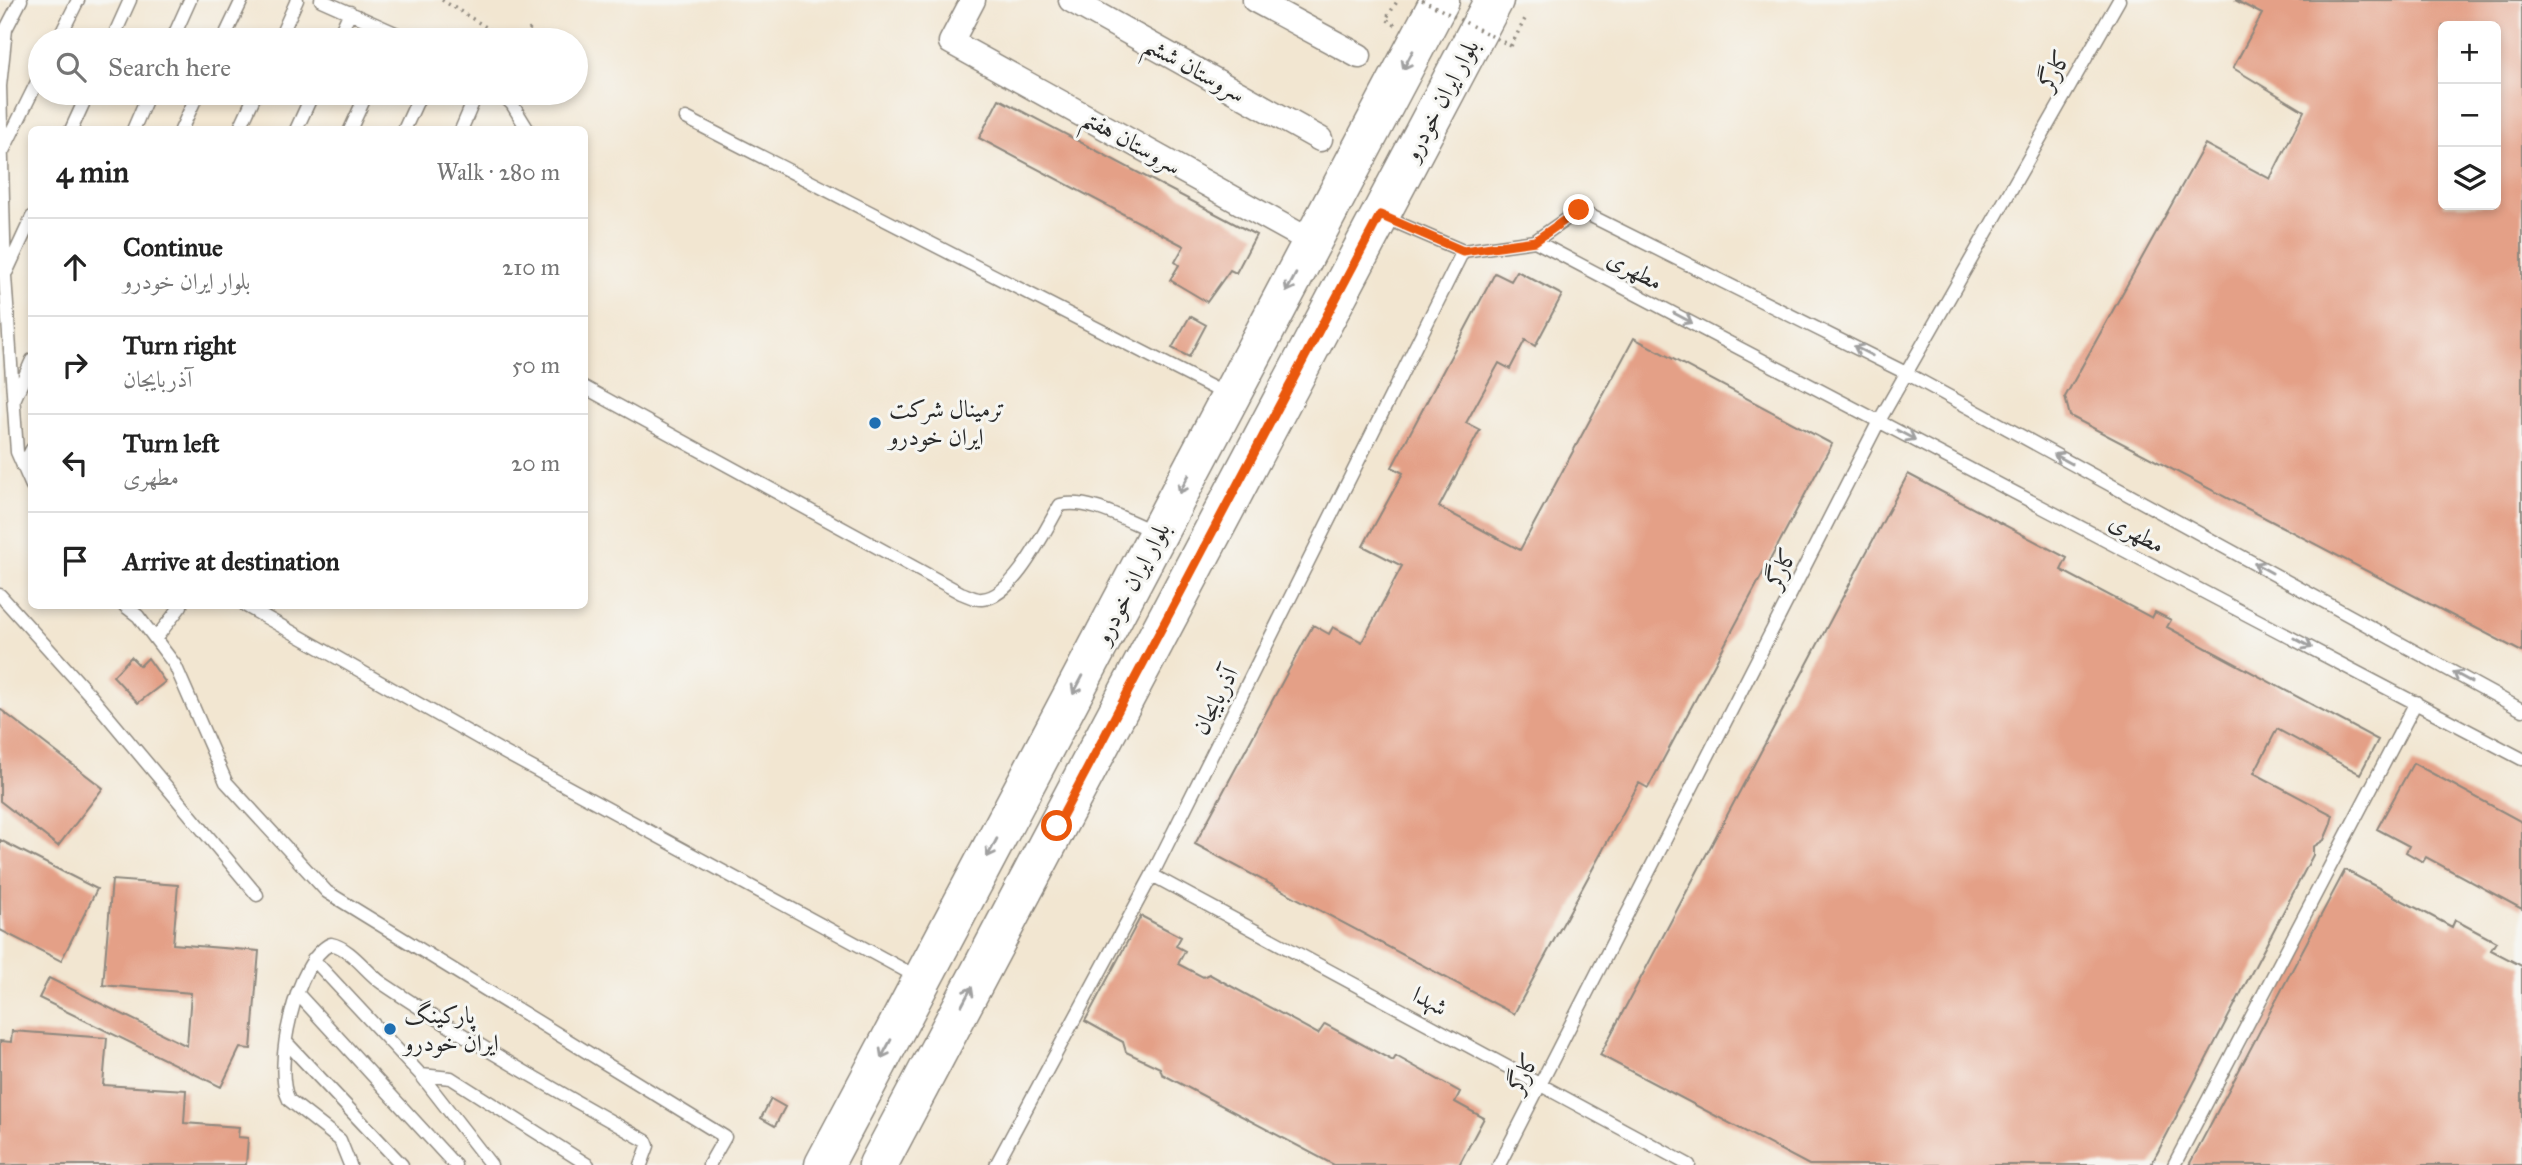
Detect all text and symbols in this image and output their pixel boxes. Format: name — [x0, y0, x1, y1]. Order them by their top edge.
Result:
map controls — [2438, 21, 2501, 210]
button: + — [2438, 21, 2501, 84]
search box — [28, 28, 588, 105]
street label: سروستان ششم — [1135, 29, 1251, 117]
street label: بلوار ایران خودرو — [1395, 34, 1485, 168]
street label: کارگر — [2028, 44, 2077, 98]
icon: search — [52, 48, 90, 86]
one-way arrow — [1401, 50, 1415, 70]
text: Search here — [108, 51, 231, 83]
button: − — [2438, 84, 2501, 147]
street label: سروستان هفتم — [1073, 103, 1187, 189]
button: layers — [2438, 147, 2501, 210]
text: 4 min — [56, 154, 129, 190]
text: Walk · 280 m — [436, 158, 560, 186]
route end — [1563, 194, 1594, 225]
text: Continue — [123, 231, 223, 263]
street label: مطهری — [1602, 243, 1668, 297]
icon: ahead — [56, 248, 94, 286]
text: 210 m — [502, 253, 560, 281]
text: بلوار ایران خودرو — [123, 267, 250, 295]
one-way arrow — [1283, 272, 1297, 293]
one-way arrow — [1672, 312, 1692, 326]
text: Turn right — [123, 329, 236, 361]
one-way arrow — [1853, 343, 1874, 357]
icon: right — [56, 346, 94, 384]
text: 50 m — [512, 351, 560, 379]
text: آذربایجان — [123, 365, 192, 393]
place label: ترمینال شرکت ایران خودرو — [886, 394, 1005, 452]
marker: ترمینال شرکت ایران خودرو — [867, 415, 883, 431]
text: Turn left — [123, 427, 219, 459]
one-way arrow — [1895, 429, 1916, 443]
icon: left — [56, 444, 94, 482]
text: 20 m — [511, 449, 560, 477]
one-way arrow — [2053, 451, 2074, 465]
text: مطهری — [123, 463, 179, 491]
one-way arrow — [1177, 473, 1191, 494]
street label: مطهری — [2104, 506, 2170, 560]
street label: بلوار ایران خودرو — [1086, 517, 1176, 651]
icon: arrive — [56, 542, 94, 580]
street label: کارگر — [1756, 542, 1804, 596]
text: Arrive at destination — [123, 545, 340, 577]
one-way arrow — [2253, 561, 2273, 575]
one-way arrow — [2292, 636, 2313, 650]
street label: آذربایجان — [1185, 660, 1246, 740]
one-way arrow — [2452, 670, 2473, 683]
one-way arrow — [1071, 675, 1085, 695]
route start — [1041, 810, 1072, 841]
one-way arrow — [985, 837, 999, 857]
street label: شهدا — [1407, 979, 1453, 1023]
one-way arrow — [960, 987, 974, 1007]
place label: پارکینگ ایران خودرو — [401, 1000, 499, 1058]
marker: پارکینگ ایران خودرو — [382, 1021, 398, 1037]
one-way arrow — [878, 1038, 892, 1059]
street label: کارگر — [1498, 1047, 1546, 1101]

